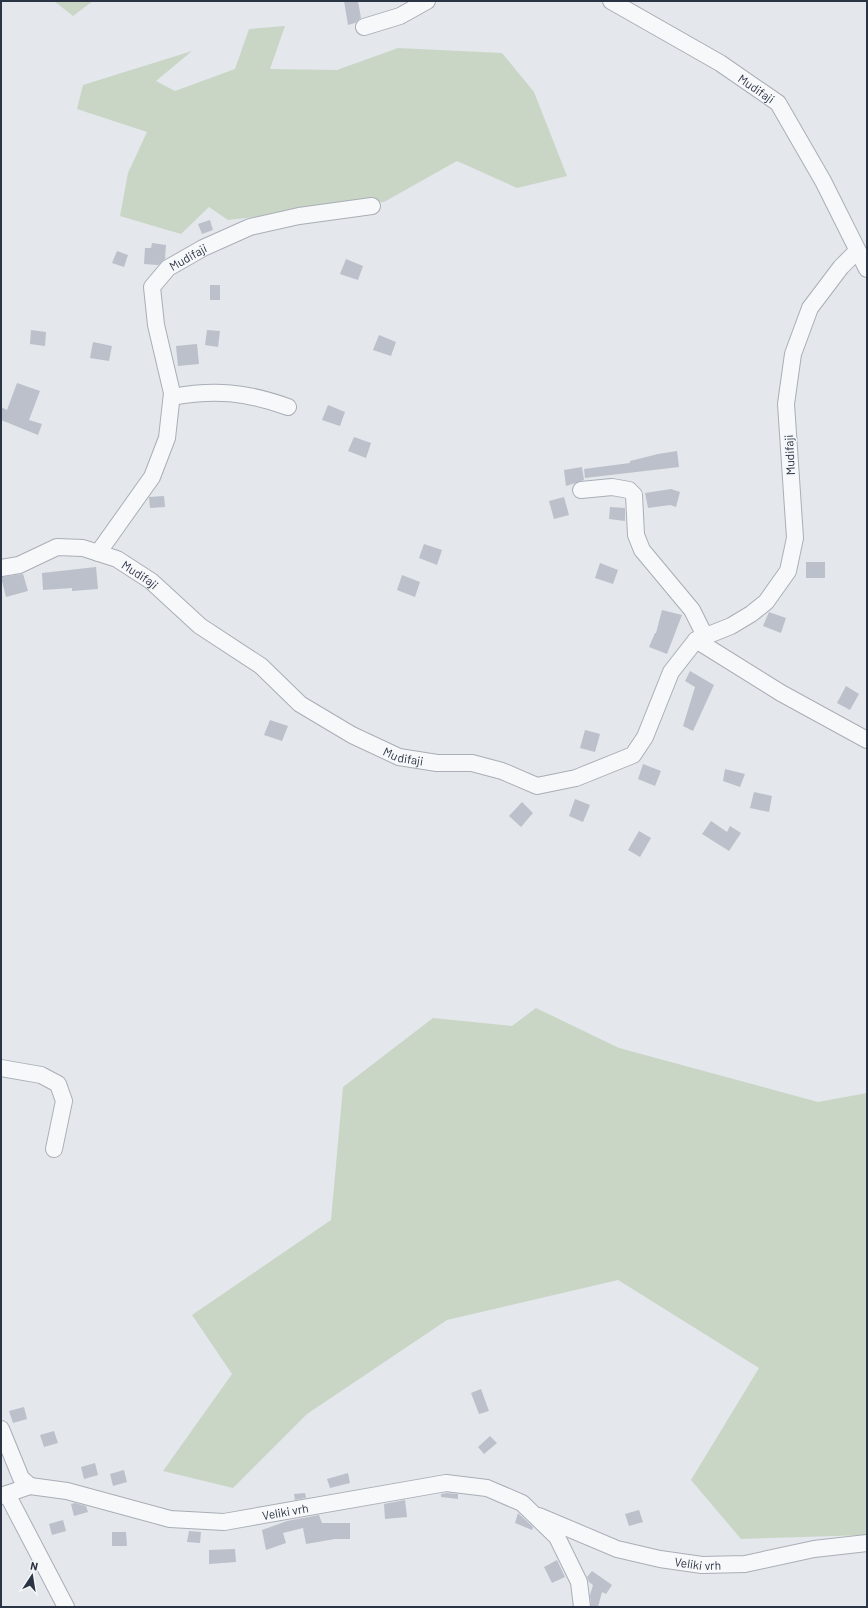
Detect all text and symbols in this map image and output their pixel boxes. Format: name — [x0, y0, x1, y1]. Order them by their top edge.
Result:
street label: Mudifaji — [736, 71, 778, 106]
street label: Mudifaji — [167, 240, 209, 273]
street label: Mudifaji — [781, 434, 797, 476]
street label: Mudifaji — [120, 557, 162, 591]
street label: Mudifaji — [381, 744, 424, 768]
street label: Veliki vrh — [261, 1500, 309, 1522]
street label: Veliki vrh — [674, 1554, 721, 1572]
north arrow — [12, 1556, 52, 1596]
text: N — [29, 1559, 39, 1573]

